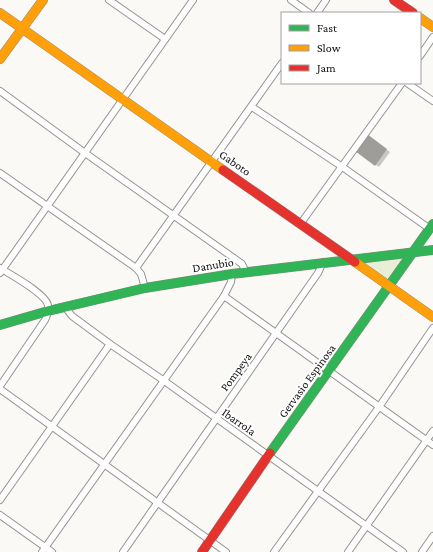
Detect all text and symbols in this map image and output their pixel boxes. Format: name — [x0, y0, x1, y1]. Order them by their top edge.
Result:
legend — [281, 12, 421, 84]
text: Fast — [317, 21, 338, 35]
text: Slow — [317, 41, 341, 55]
text: Jam — [316, 61, 336, 75]
street label: Gaboto — [217, 147, 253, 179]
street label: Danubio — [191, 255, 235, 275]
street label: Gervasio Espinosa — [276, 341, 339, 421]
street label: Pompeya — [217, 350, 255, 394]
street label: Ibarrola — [219, 405, 259, 439]

